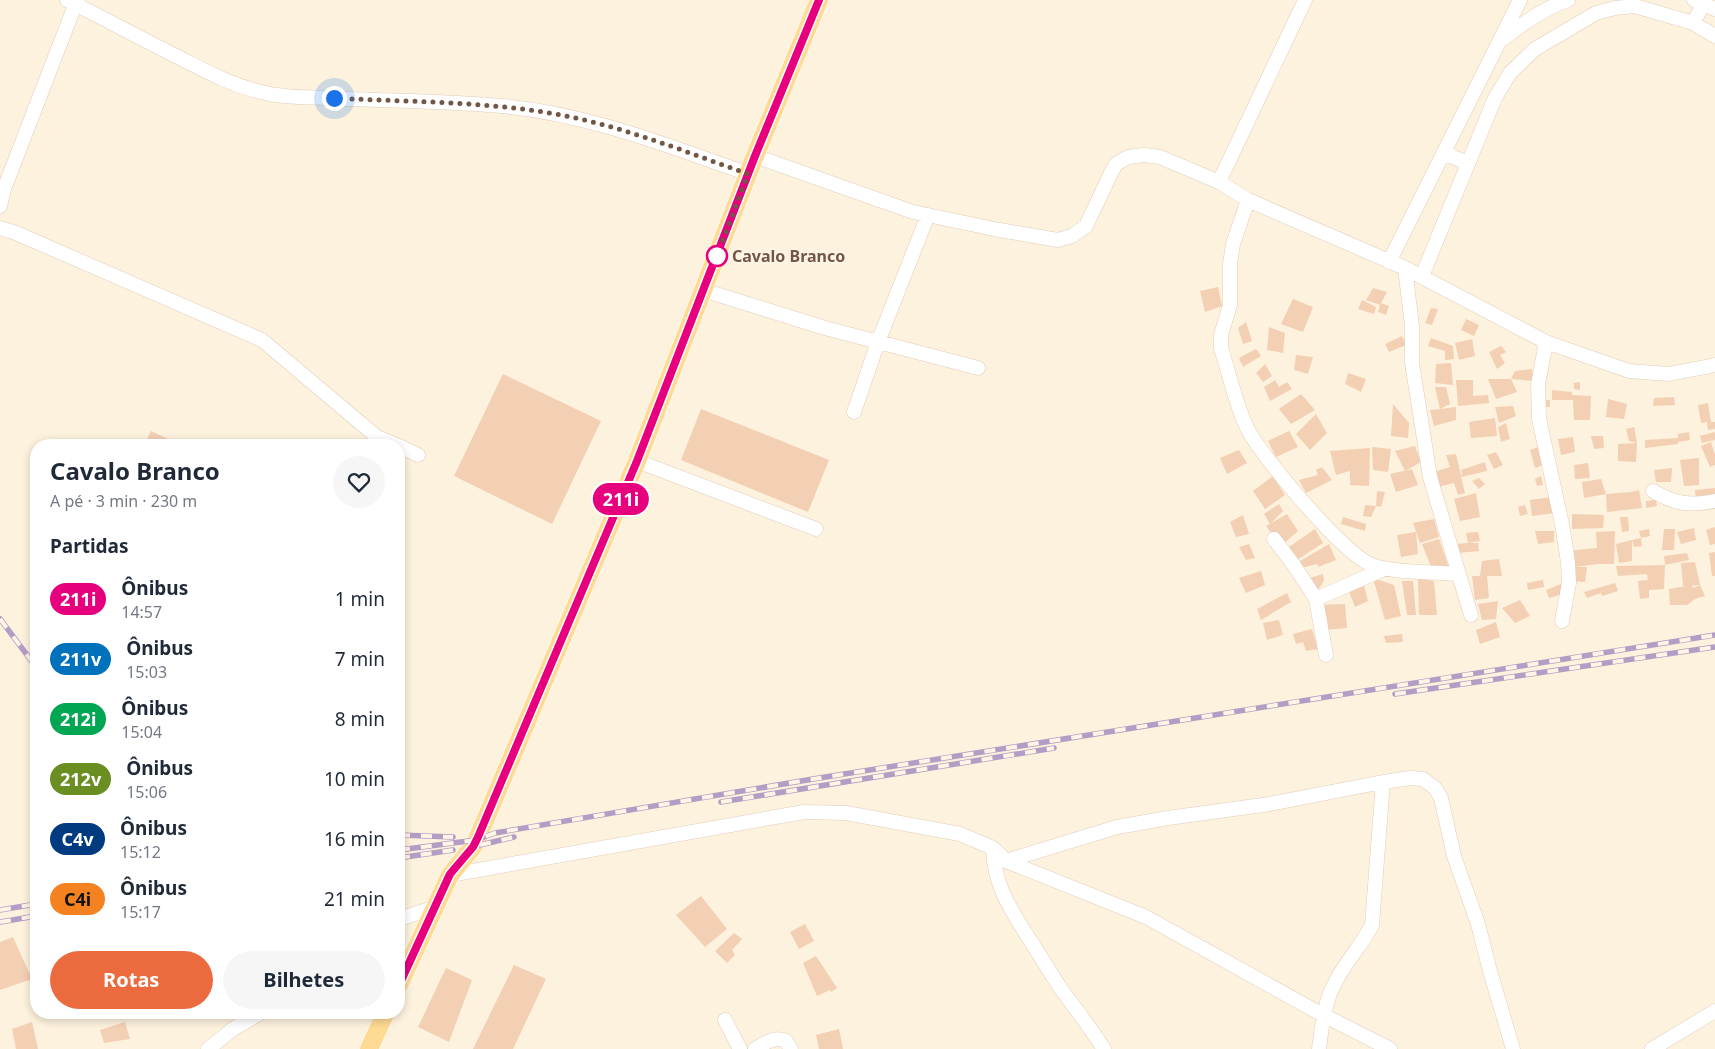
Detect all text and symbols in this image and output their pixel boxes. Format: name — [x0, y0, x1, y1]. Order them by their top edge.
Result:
your location — [322, 86, 347, 111]
marker: Cavalo Branco — [706, 245, 728, 267]
place label: Cavalo Branco — [732, 245, 845, 267]
text: Cavalo Branco — [50, 454, 220, 487]
button: heart — [333, 456, 385, 508]
line badge: 211i — [586, 483, 656, 515]
text: 211i — [603, 487, 639, 511]
text: A pé · 3 min · 230 m — [50, 490, 197, 512]
text: Partidas — [50, 533, 129, 559]
text: Ônibus — [121, 575, 188, 601]
text: 1 min — [335, 586, 385, 612]
text: 211i — [60, 587, 96, 611]
text: 14:57 — [121, 601, 162, 623]
text: Ônibus — [126, 635, 193, 661]
text: 7 min — [335, 646, 385, 672]
text: 211v — [60, 647, 101, 671]
text: 15:03 — [126, 661, 167, 683]
text: Ônibus — [121, 695, 188, 721]
text: 8 min — [335, 706, 385, 732]
text: 212i — [60, 707, 96, 731]
text: 15:04 — [121, 721, 162, 743]
text: Ônibus — [126, 755, 193, 781]
text: 10 min — [324, 766, 385, 792]
text: 212v — [60, 767, 101, 791]
text: 15:06 — [126, 781, 167, 803]
text: Ônibus — [120, 815, 187, 841]
text: 16 min — [324, 826, 385, 852]
text: C4v — [61, 827, 94, 851]
text: 15:12 — [120, 841, 161, 863]
text: Ônibus — [120, 875, 187, 901]
text: 21 min — [324, 886, 385, 912]
text: C4i — [64, 887, 91, 911]
text: 15:17 — [120, 901, 161, 923]
button: Rotas — [50, 951, 213, 1009]
button: Bilhetes — [223, 951, 385, 1009]

